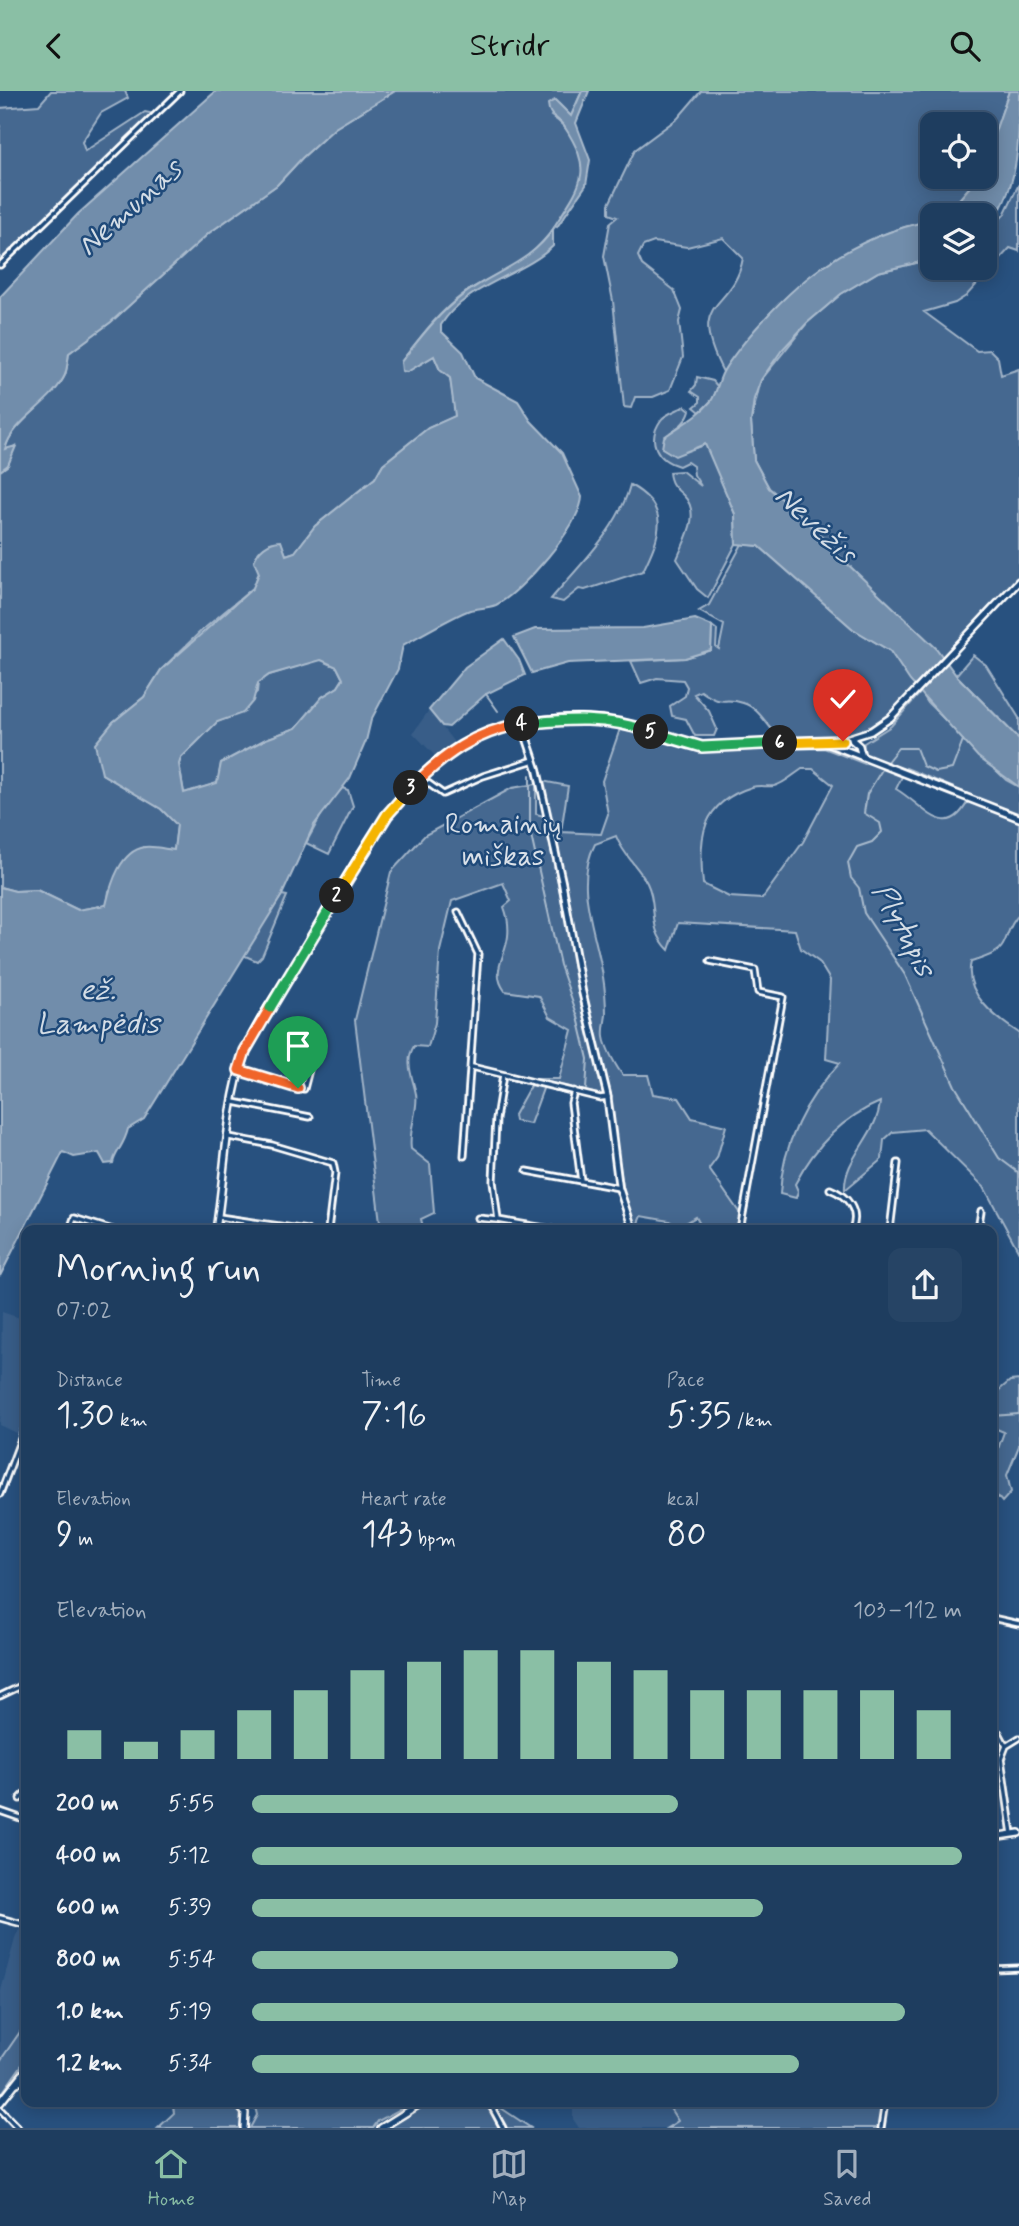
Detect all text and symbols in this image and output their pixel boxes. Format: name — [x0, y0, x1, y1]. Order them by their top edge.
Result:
text: Stridr — [470, 25, 549, 67]
icon: back — [35, 27, 73, 65]
icon: search — [946, 27, 984, 65]
map controls — [920, 112, 997, 280]
button: locate — [920, 112, 997, 189]
water label: Nemunas — [70, 149, 192, 265]
button: layers — [920, 203, 997, 280]
water label: Nevėžis — [766, 477, 866, 575]
pin — [813, 669, 873, 741]
icon: check — [824, 680, 862, 718]
pin: 4 — [504, 707, 540, 741]
text: 4 — [516, 711, 527, 736]
pin: 5 — [634, 715, 668, 749]
text: 5 — [645, 719, 656, 744]
pin: 6 — [762, 725, 798, 761]
text: 6 — [775, 730, 784, 755]
pin: 3 — [394, 771, 428, 805]
text: 3 — [406, 775, 415, 800]
park label: Romainių miškas — [445, 807, 561, 876]
water label: Plytupis — [862, 877, 945, 986]
pin: 2 — [320, 879, 354, 913]
text: 2 — [332, 883, 341, 908]
water label: ež. Lampėdis — [36, 971, 162, 1044]
pin — [268, 1016, 328, 1088]
icon: arrive — [279, 1027, 317, 1065]
text: Morning run — [56, 1245, 261, 1294]
button: share — [888, 1248, 962, 1322]
text: 07:02 — [56, 1296, 112, 1326]
text: Distance — [56, 1368, 123, 1393]
text: Time — [361, 1368, 401, 1393]
text: Pace — [667, 1368, 704, 1393]
text: 1.30 — [56, 1393, 115, 1439]
text: 7:16 — [361, 1393, 427, 1439]
text: 5:35 — [667, 1393, 731, 1439]
text: km — [115, 1408, 148, 1433]
text: /km — [731, 1408, 773, 1433]
text: Elevation — [56, 1487, 131, 1512]
text: Heart rate — [361, 1487, 447, 1512]
text: kcal — [667, 1487, 699, 1512]
text: 9 — [56, 1512, 73, 1558]
text: 143 — [361, 1512, 413, 1558]
text: 80 — [667, 1512, 706, 1558]
text: m — [73, 1527, 93, 1552]
text: bpm — [413, 1527, 456, 1552]
text: Elevation — [56, 1596, 147, 1626]
text: 103–112 m — [853, 1596, 962, 1626]
text: 200 m — [56, 1789, 119, 1819]
text: 5:55 — [168, 1789, 214, 1819]
text: 400 m — [56, 1841, 121, 1871]
text: 5:12 — [168, 1841, 210, 1871]
text: 600 m — [56, 1893, 119, 1923]
text: 5:39 — [168, 1893, 212, 1923]
text: 800 m — [56, 1945, 120, 1975]
text: 5:54 — [168, 1945, 216, 1975]
text: 1.0 km — [56, 1997, 124, 2027]
text: 5:19 — [168, 1997, 212, 2027]
text: 1.2 km — [56, 2049, 122, 2079]
text: 5:34 — [168, 2049, 212, 2079]
tab: Home — [148, 2145, 195, 2212]
tab: Map — [490, 2145, 528, 2212]
tab: Saved — [823, 2145, 871, 2212]

